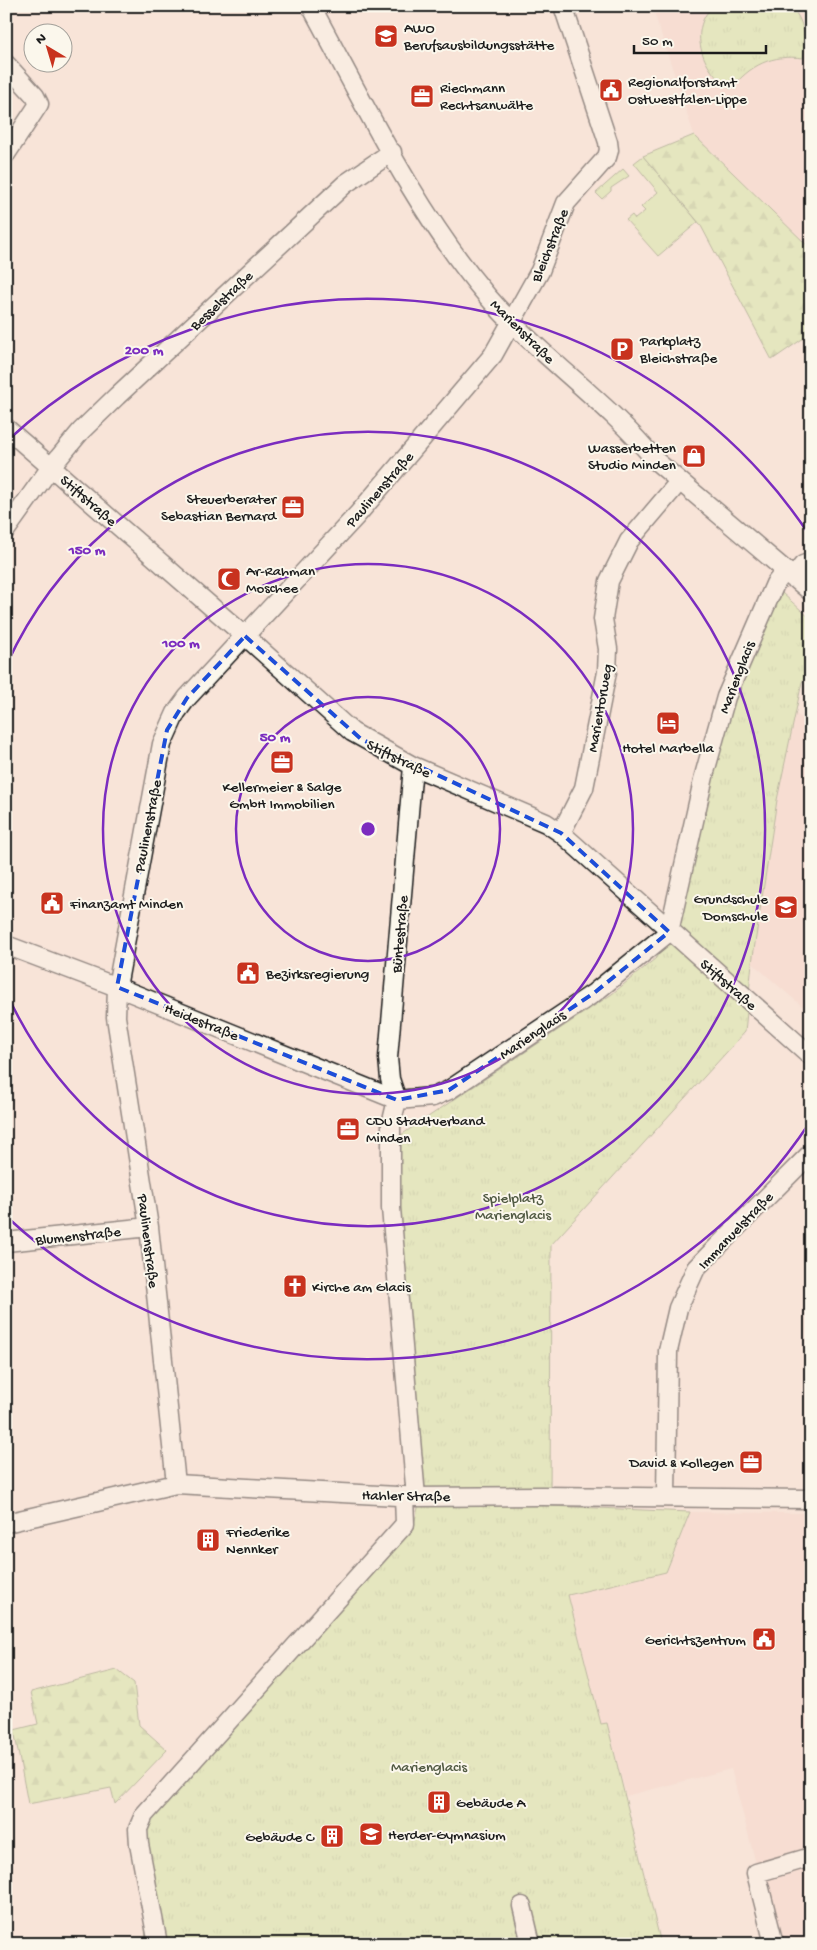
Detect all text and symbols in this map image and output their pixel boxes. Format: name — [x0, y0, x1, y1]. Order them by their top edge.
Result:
place label: AWO Berufsausbildungsstätte — [403, 20, 554, 55]
north arrow — [22, 22, 72, 72]
scale bar — [634, 22, 767, 54]
school or university icon: AWO Berufsausbildungsstätte — [373, 23, 399, 49]
text: N — [33, 30, 50, 49]
text: 50 m — [642, 33, 673, 51]
place label: Regionalforstamt Ostwestfalen-Lippe — [628, 74, 747, 109]
public building icon: Regionalforstamt Ostwestfalen-Lippe — [598, 77, 624, 103]
place label: Riechmann Rechtsanwälte — [440, 80, 533, 115]
office icon: Riechmann Rechtsanwälte — [409, 83, 435, 109]
street label: Bleichstraße — [528, 206, 574, 286]
street label: Besselstraße — [186, 268, 258, 336]
street label: Marienstraße — [485, 296, 558, 369]
place label: Parkplatz Bleichstraße — [639, 333, 718, 368]
parking icon: Parkplatz Bleichstraße — [609, 336, 635, 362]
text: 200 m — [125, 342, 164, 360]
place label: Wasserbetten Studio Minden — [588, 440, 676, 475]
shop icon: Wasserbetten Studio Minden — [681, 443, 707, 469]
street label: Paulinenstraße — [342, 449, 418, 533]
street label: Stiftstraße — [56, 472, 120, 531]
place label: Steuerberater Sebastian Bernard — [161, 491, 278, 526]
office icon: Steuerberater Sebastian Bernard — [280, 494, 306, 520]
text: 150 m — [68, 542, 106, 560]
place label: Ar-Rahman Moschee — [246, 563, 315, 598]
mosque icon: Ar-Rahman Moschee — [216, 566, 242, 592]
text: 100 m — [161, 635, 200, 653]
street label: Marienglacis — [716, 638, 760, 717]
street label: Marientorweg — [584, 663, 618, 754]
hotel icon: Hotel Marbella — [655, 710, 681, 736]
text: 50 m — [260, 729, 291, 747]
street label: Stiftstraße — [363, 737, 433, 783]
place label: Hotel Marbella — [622, 740, 715, 758]
office icon: Kellermeier & Salge GmbH Immobilien — [269, 749, 295, 775]
street label: Paulinenstraße — [131, 778, 167, 875]
place label: Kellermeier & Salge GmbH Immobilien — [222, 779, 342, 814]
centre of rings — [359, 820, 377, 838]
public building icon: Finanzamt Minden — [39, 890, 65, 916]
place label: Grundschule Domschule — [694, 891, 768, 926]
street label: Büntestraße — [389, 894, 413, 975]
school or university icon: Grundschule Domschule — [773, 894, 799, 920]
place label: Finanzamt Minden — [69, 896, 183, 914]
street label: Stiftstraße — [696, 956, 760, 1015]
public building icon: Bezirksregierung — [235, 960, 261, 986]
place label: Bezirksregierung — [265, 966, 369, 984]
street label: Heidestraße — [162, 1000, 241, 1046]
street label: Marienglacis — [496, 1007, 570, 1064]
place label: CDU Stadtverband Minden — [366, 1113, 485, 1148]
office icon: CDU Stadtverband Minden — [335, 1116, 361, 1142]
street label: Immanuelstraße — [695, 1189, 778, 1274]
park label: Spielplatz Marienglacis — [475, 1190, 552, 1225]
street label: Paulinenstraße — [132, 1192, 162, 1289]
street label: Blumenstraße — [34, 1224, 122, 1251]
church icon: Kirche am Glacis — [282, 1273, 308, 1299]
place label: Kirche am Glacis — [312, 1279, 411, 1297]
office icon: David & Kollegen — [738, 1449, 764, 1475]
place label: David & Kollegen — [628, 1455, 734, 1473]
street label: Hahler Straße — [362, 1487, 451, 1507]
place label: Friederike Nennker — [225, 1524, 290, 1559]
building icon: Friederike Nennker — [195, 1527, 221, 1553]
public building icon: Gerichtszentrum — [751, 1626, 777, 1652]
place label: Gerichtszentrum — [645, 1632, 746, 1650]
park label: Marienglacis — [391, 1759, 468, 1777]
building icon: Gebäude A — [426, 1789, 452, 1815]
place label: Gebäude A — [456, 1795, 527, 1813]
school or university icon: Herder-Gymnasium — [358, 1821, 384, 1847]
building icon: Gebäude C — [319, 1823, 345, 1849]
place label: Herder-Gymnasium — [388, 1827, 506, 1845]
place label: Gebäude C — [245, 1829, 315, 1847]

